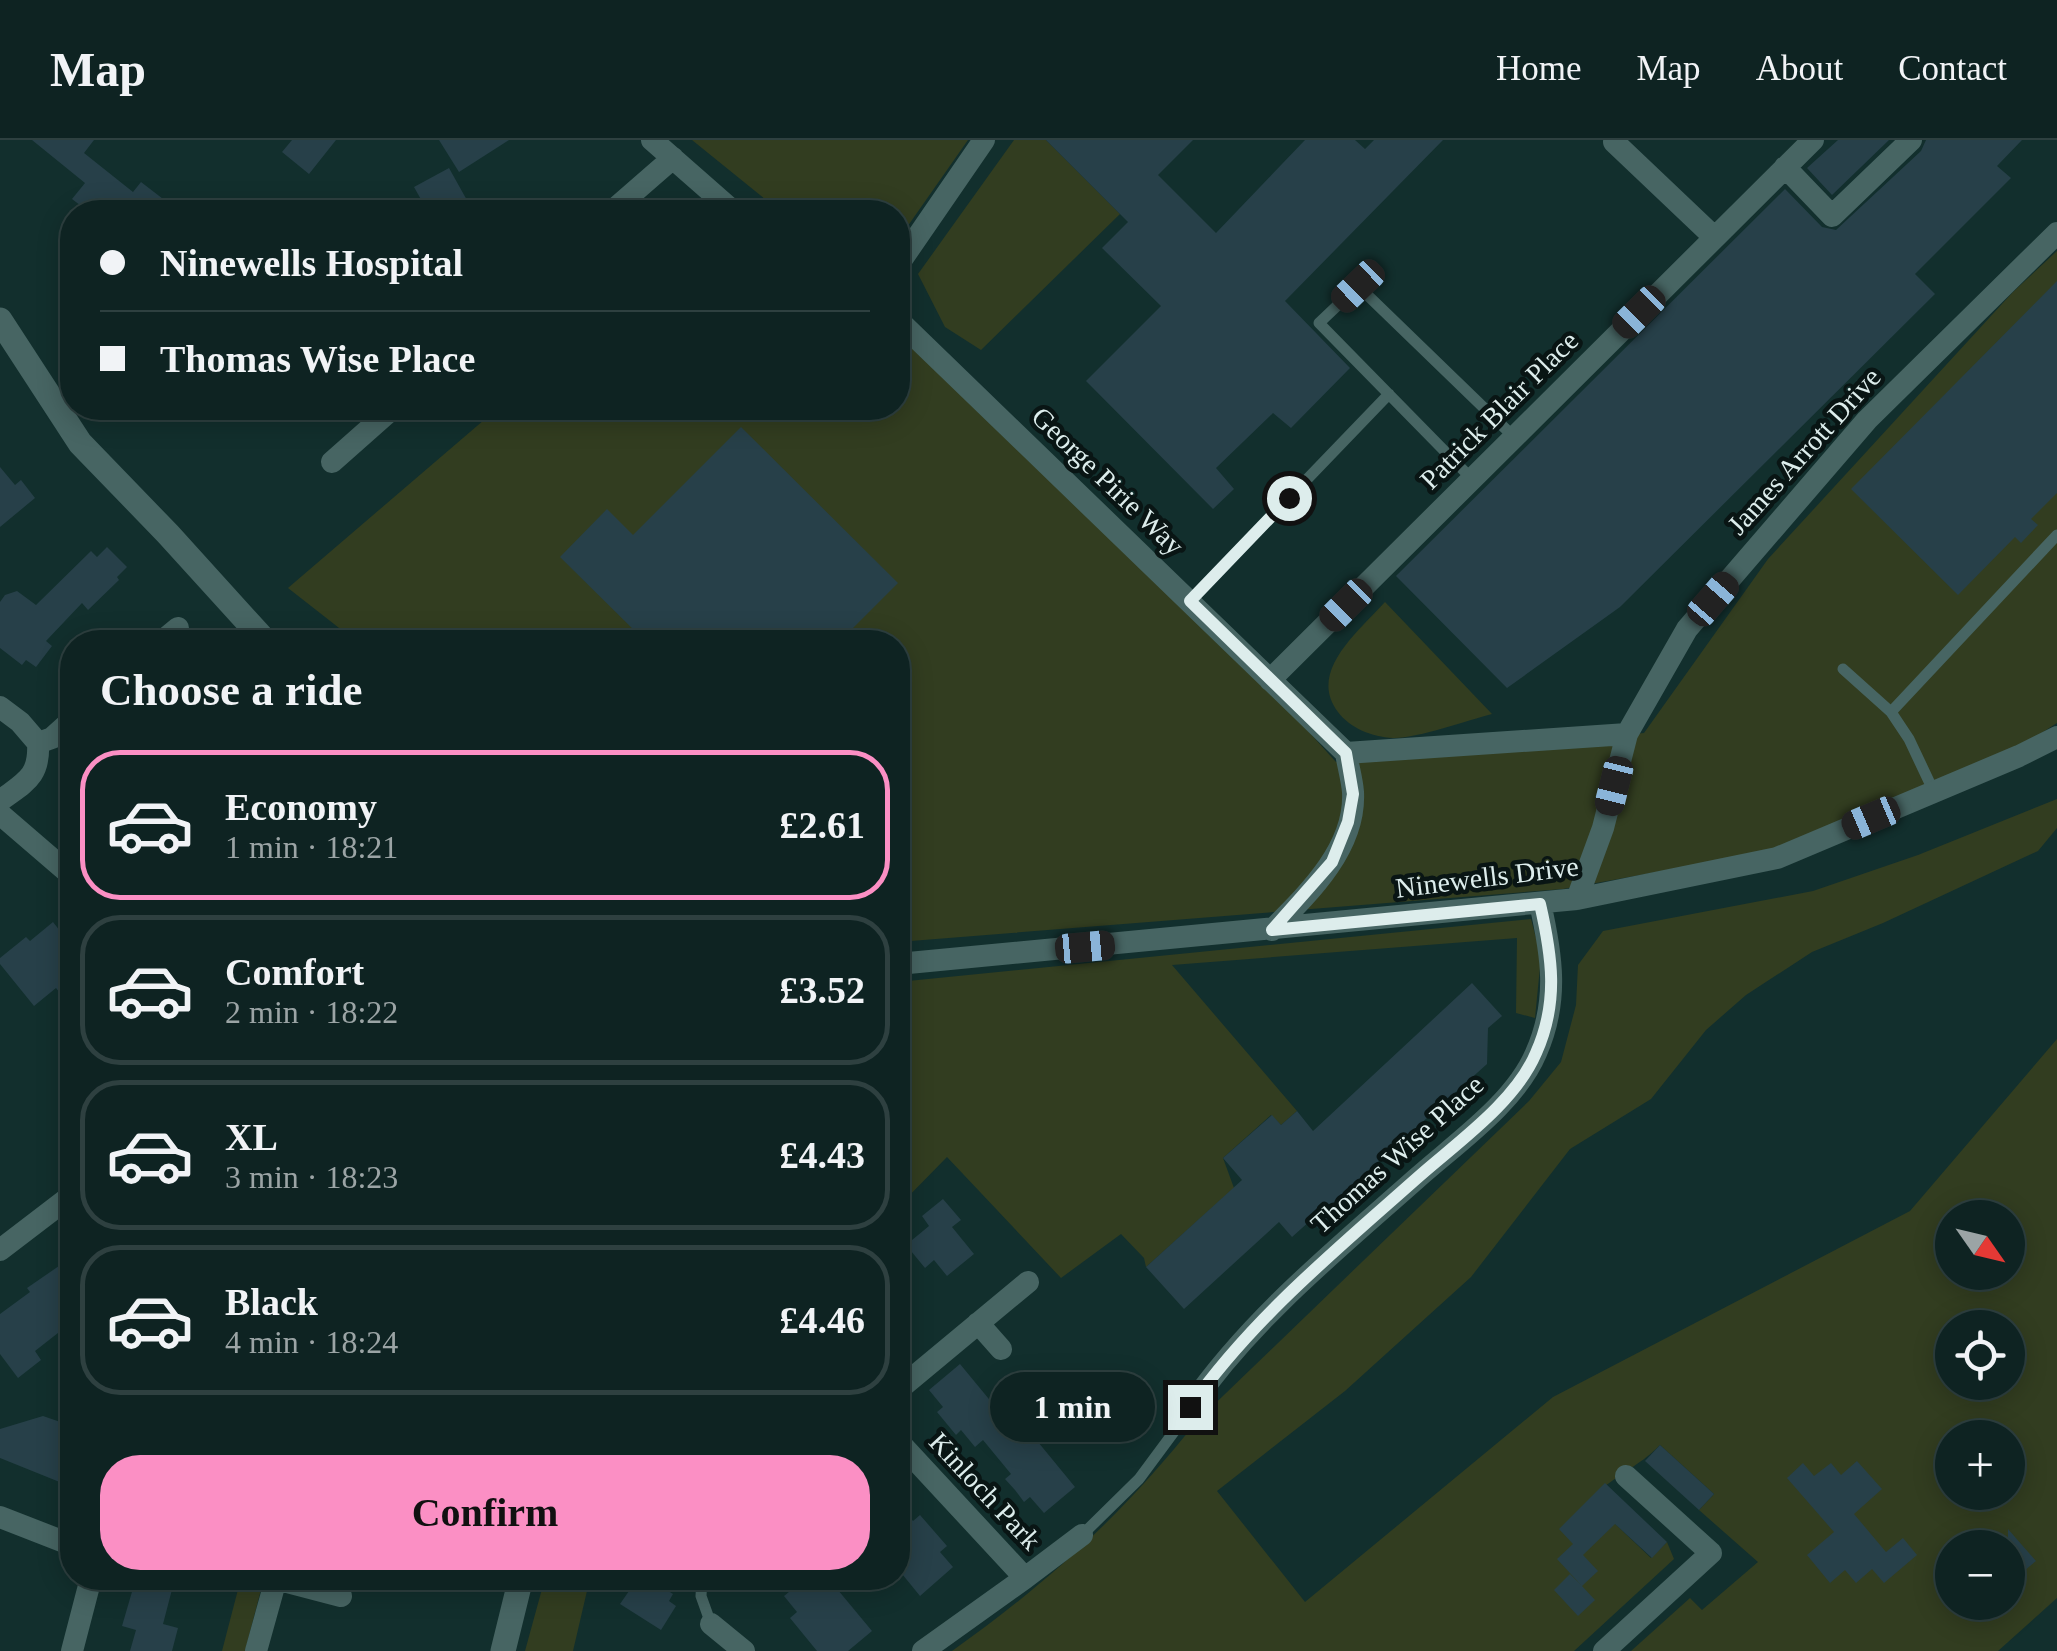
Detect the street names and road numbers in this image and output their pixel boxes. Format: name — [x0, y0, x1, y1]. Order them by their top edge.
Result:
street label: Patrick Blair Place — [1414, 325, 1584, 495]
street label: James Arrott Drive — [1721, 361, 1887, 541]
street label: George Pirie Way — [1026, 401, 1190, 561]
street label: Ninewells Drive — [1394, 850, 1580, 904]
street label: Thomas Wise Place — [1305, 1069, 1489, 1239]
street label: Kinloch Park — [923, 1426, 1047, 1556]

